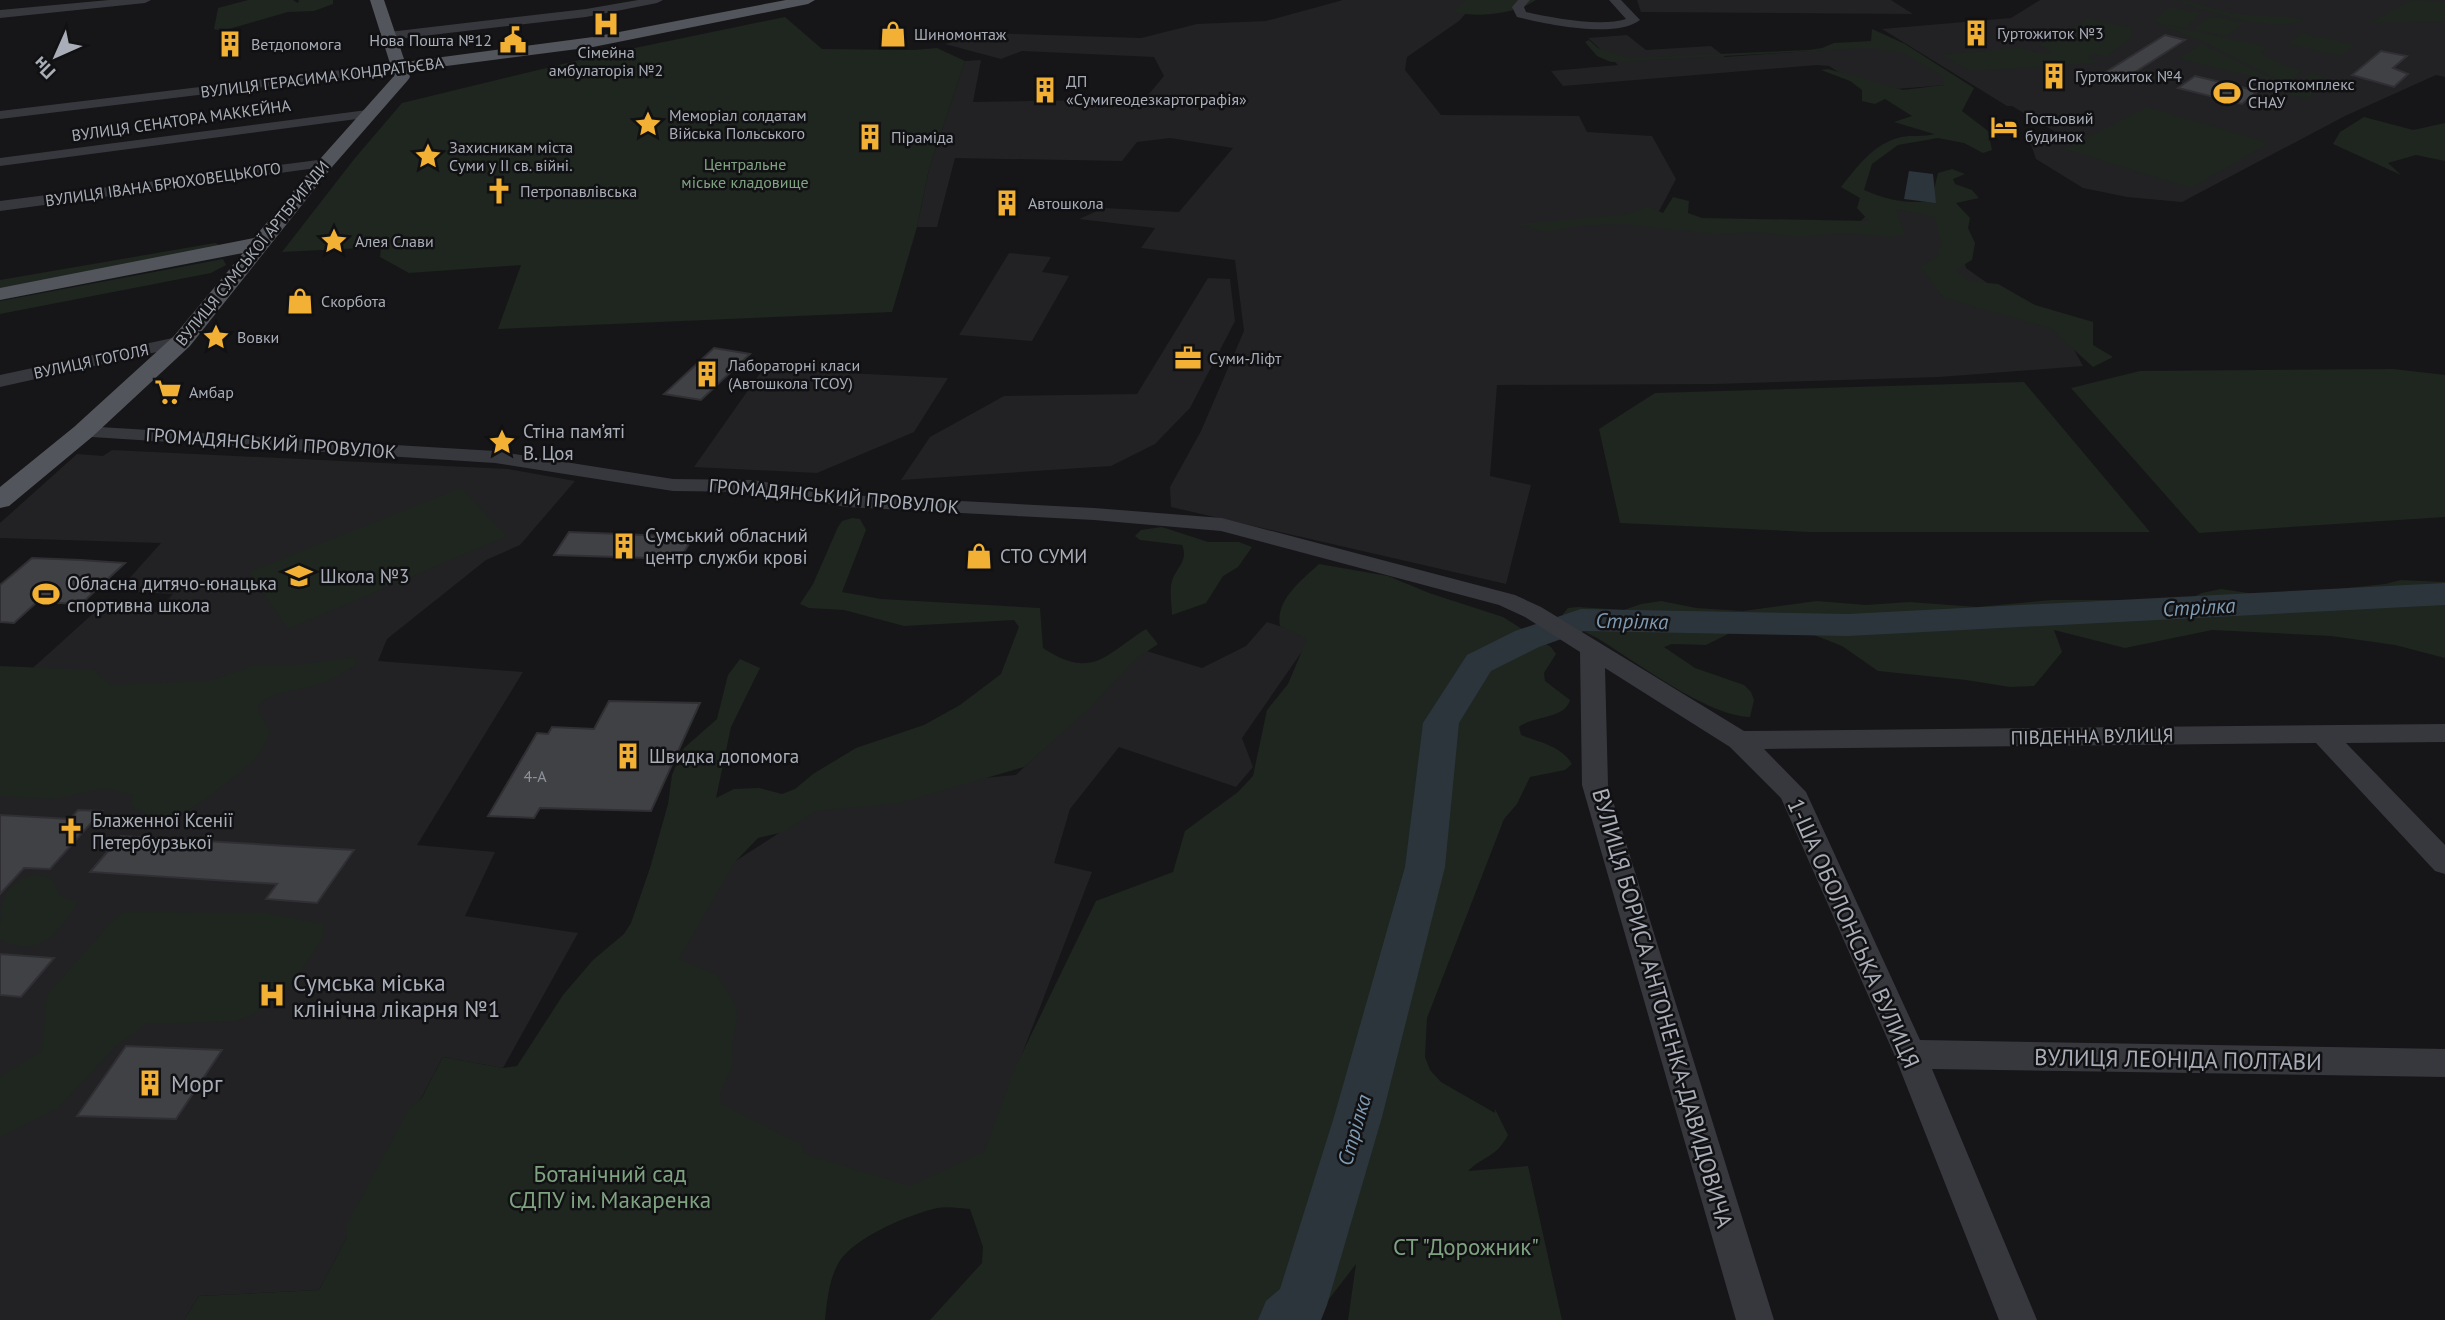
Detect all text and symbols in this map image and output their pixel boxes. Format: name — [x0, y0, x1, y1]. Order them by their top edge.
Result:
hospital icon: Сімейна амбулаторія №2 — [591, 9, 621, 39]
building icon: Гуртожиток №3 — [1961, 18, 1991, 48]
shop icon: Шиномонтаж — [878, 19, 908, 49]
north arrow — [21, 21, 91, 91]
place label: Гуртожиток №3 — [1997, 23, 2104, 43]
place label: Шиномонтаж — [914, 24, 1007, 44]
public building icon: Нова Пошта №12 — [498, 25, 528, 55]
building icon: Ветдопомога — [215, 29, 245, 59]
place label: Нова Пошта №12 — [369, 30, 492, 50]
place label: Ветдопомога — [251, 34, 342, 54]
place label: Сімейна амбулаторія №2 — [549, 42, 663, 80]
text: Пн — [28, 52, 60, 84]
street label: ВУЛИЦЯ ГЕРАСИМА КОНДРАТЬЄВА — [199, 52, 445, 102]
building icon: Гуртожиток №4 — [2039, 61, 2069, 91]
place label: Гуртожиток №4 — [2075, 66, 2182, 86]
place label: ДП «Сумигеодезкартографія» — [1066, 71, 1247, 109]
place label: Спорткомплекс СНАУ — [2248, 74, 2355, 112]
building icon: ДП «Сумигеодезкартографія» — [1030, 75, 1060, 105]
sports icon: Спорткомплекс СНАУ — [2212, 78, 2242, 108]
street label: ВУЛИЦЯ СЕНАТОРА МАККЕЙНА — [70, 95, 292, 145]
place label: Меморіал солдатам Війська Польського — [669, 105, 806, 143]
place label: Гостьовий будинок — [2025, 108, 2094, 146]
place icon: Меморіал солдатам Війська Польського — [633, 109, 663, 139]
hotel icon: Гостьовий будинок — [1989, 112, 2019, 142]
building icon: Піраміда — [855, 122, 885, 152]
place label: Піраміда — [891, 127, 954, 147]
place label: Захисникам міста Суми у ІІ св. війні. — [449, 137, 573, 175]
place icon: Захисникам міста Суми у ІІ св. війні. — [413, 141, 443, 171]
park label: Центральне міське кладовище — [681, 154, 809, 192]
street label: ВУЛИЦЯ СУМСЬКОЇ АРТБРИГАДИ — [171, 156, 333, 350]
street label: ВУЛИЦЯ ІВАНА БРЮХОВЕЦЬКОГО — [44, 158, 282, 210]
church icon: Петропавлівська — [484, 176, 514, 206]
place label: Петропавлівська — [520, 181, 637, 201]
building icon: Автошкола — [992, 188, 1022, 218]
place label: Автошкола — [1028, 193, 1104, 213]
place icon: Алея Слави — [319, 226, 349, 256]
place label: Алея Слави — [355, 231, 434, 251]
shop icon: Скорбота — [285, 286, 315, 316]
place label: Скорбота — [321, 291, 386, 311]
place icon: Вовки — [201, 322, 231, 352]
place label: Вовки — [237, 327, 279, 347]
street label: ВУЛИЦЯ ГОГОЛЯ — [32, 339, 150, 383]
office icon: Суми-Ліфт — [1173, 343, 1203, 373]
place label: Суми-Ліфт — [1209, 348, 1282, 368]
place label: Лабораторні класи (Автошкола ТСОУ) — [727, 355, 860, 393]
building icon: Лабораторні класи (Автошкола ТСОУ) — [692, 359, 722, 389]
supermarket icon: Амбар — [153, 377, 183, 407]
place label: Амбар — [189, 382, 234, 402]
place label: Стіна пам’яті В. Цоя — [523, 419, 625, 465]
street label: ГРОМАДЯНСЬКИЙ ПРОВУЛОК — [145, 422, 397, 464]
place icon: Стіна пам’яті В. Цоя — [487, 427, 517, 457]
street label: ГРОМАДЯНСЬКИЙ ПРОВУЛОК — [708, 473, 960, 519]
place label: Сумський обласний центр служби крові — [645, 523, 808, 569]
building icon: Сумський обласний центр служби крові — [609, 531, 639, 561]
shop icon: СТО СУМИ — [964, 541, 994, 571]
place label: СТО СУМИ — [1000, 544, 1087, 568]
school or university icon: Школа №3 — [284, 561, 314, 591]
place label: Школа №3 — [320, 564, 409, 588]
place label: Обласна дитячо-юнацька спортивна школа — [67, 571, 277, 617]
sports icon: Обласна дитячо-юнацька спортивна школа — [31, 579, 61, 609]
water label: Стрілка — [2162, 592, 2237, 622]
water label: Стрілка — [1595, 607, 1669, 635]
street label: ПІВДЕННА ВУЛИЦЯ — [2010, 723, 2174, 749]
building icon: Швидка допомога — [613, 741, 643, 771]
place label: Швидка допомога — [649, 744, 799, 768]
house number: 4-А — [523, 766, 547, 786]
street label: ВУЛИЦЯ БОРИСА АНТОНЕНКА-ДАВИДОВИЧА — [1586, 785, 1740, 1232]
street label: 1-ША ОБОЛОНСЬКА ВУЛИЦЯ — [1781, 794, 1927, 1072]
place label: Блаженної Ксенії Петербурзької — [92, 808, 233, 854]
church icon: Блаженної Ксенії Петербурзької — [56, 816, 86, 846]
place label: Сумська міська клінічна лікарня №1 — [293, 968, 500, 1023]
hospital icon: Сумська міська клінічна лікарня №1 — [257, 980, 287, 1010]
street label: ВУЛИЦЯ ЛЕОНІДА ПОЛТАВИ — [2034, 1042, 2322, 1076]
building icon: Морг — [135, 1068, 165, 1098]
place label: Морг — [171, 1069, 223, 1098]
water label: Стрілка — [1331, 1091, 1377, 1169]
park label: Ботанічний сад СДПУ ім. Макаренка — [509, 1159, 711, 1214]
park label: СТ "Дорожник" — [1393, 1232, 1539, 1261]

